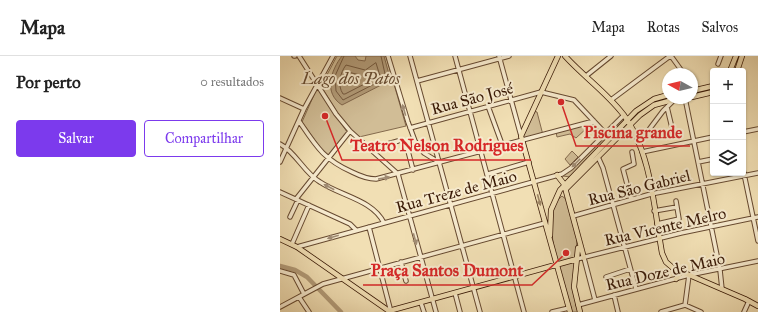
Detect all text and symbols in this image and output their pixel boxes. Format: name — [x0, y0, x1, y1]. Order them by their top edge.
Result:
text: Mapa — [20, 16, 65, 39]
text: Mapa — [591, 19, 625, 36]
text: Rotas — [647, 19, 680, 36]
text: Salvos — [702, 19, 738, 36]
water label: Lago dos Patos — [301, 68, 401, 89]
north arrow — [662, 68, 698, 104]
map controls — [710, 68, 746, 176]
button: + — [710, 68, 746, 104]
text: Por perto — [16, 72, 81, 93]
text: 0 resultados — [200, 74, 264, 90]
street label: Rua São José — [429, 78, 516, 120]
one-way arrow — [401, 104, 407, 116]
button: − — [710, 104, 746, 140]
callout: Piscina grande — [576, 117, 690, 146]
button: Salvar — [16, 120, 136, 157]
button: Compartilhar — [144, 120, 264, 157]
text: Piscina grande — [584, 122, 682, 143]
callout: Teatro Nelson Rodrigues — [342, 131, 531, 160]
text: Teatro Nelson Rodrigues — [349, 135, 524, 156]
button: layers — [710, 140, 746, 176]
one-way arrow — [571, 158, 581, 167]
street label: Rua São Gabriel — [586, 165, 693, 209]
street label: Rua Treze de Maio — [394, 166, 519, 217]
one-way arrow — [378, 174, 390, 180]
one-way arrow — [323, 184, 335, 191]
one-way arrow — [536, 195, 542, 207]
street label: Rua Vicente Melro — [602, 203, 728, 250]
one-way arrow — [413, 233, 419, 245]
one-way arrow — [327, 234, 339, 240]
street label: Rua Doze de Maio — [604, 249, 727, 294]
callout: Praça Santos Dumont — [363, 256, 532, 285]
text: Praça Santos Dumont — [371, 260, 524, 281]

